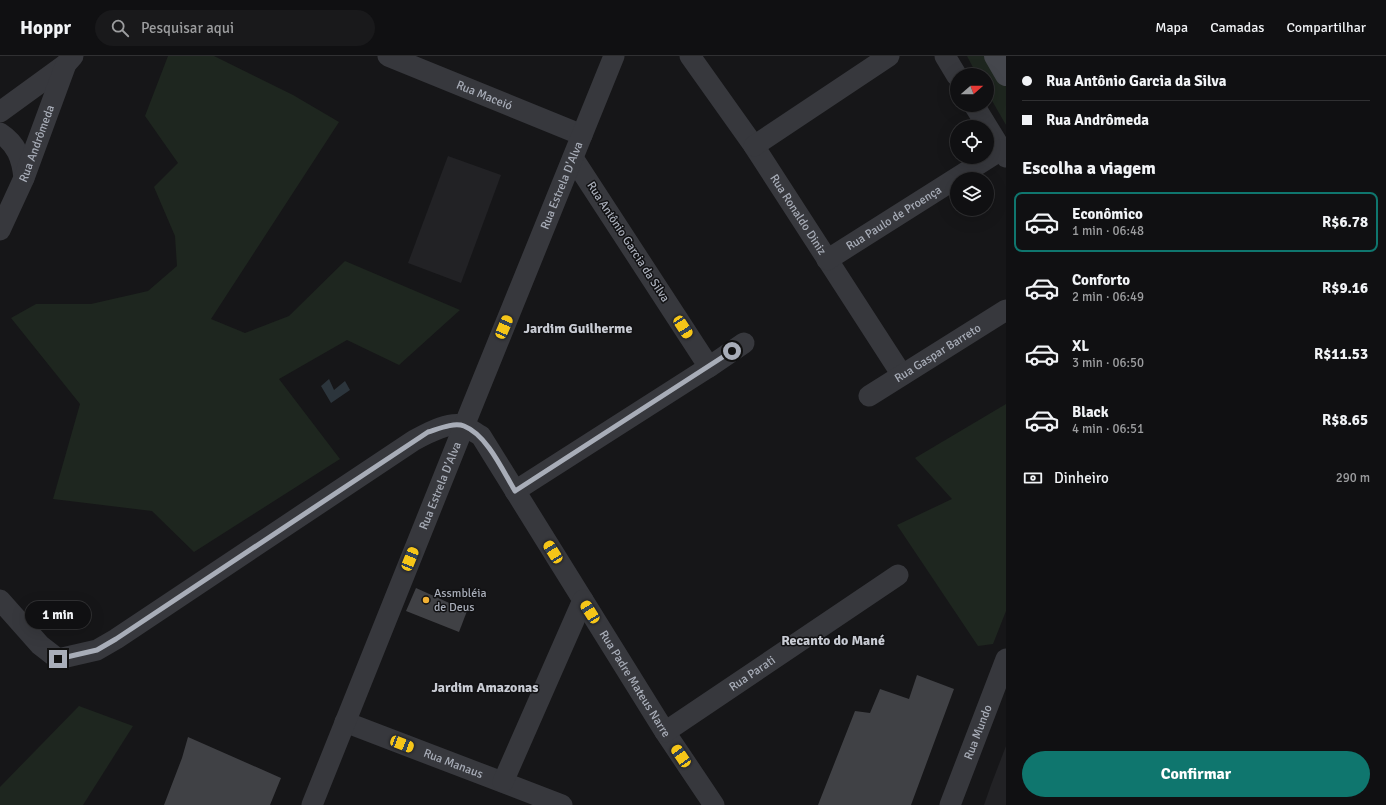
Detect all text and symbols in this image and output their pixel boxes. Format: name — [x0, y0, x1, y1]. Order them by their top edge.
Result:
search box — [95, 10, 375, 46]
text: Hoppr — [20, 16, 71, 40]
icon: search — [109, 17, 131, 39]
text: Pesquisar aqui — [141, 19, 234, 37]
text: Mapa — [1155, 19, 1188, 36]
text: Camadas — [1210, 19, 1264, 36]
text: Compartilhar — [1286, 19, 1366, 36]
north arrow — [950, 68, 994, 112]
map controls — [950, 68, 994, 216]
text: Rua Antônio Garcia da Silva — [1046, 72, 1226, 90]
street label: Rua Maceió — [454, 77, 515, 113]
street label: Rua Andrômeda — [16, 103, 58, 185]
text: Rua Andrômeda — [1046, 111, 1149, 129]
button: locate — [950, 120, 994, 164]
street label: Rua Estrela D'Alva — [537, 139, 586, 231]
text: Escolha a viagem — [1022, 157, 1156, 179]
street label: Rua Ronaldo Diniz — [767, 171, 830, 258]
button: layers — [950, 172, 994, 216]
street label: Rua Antônio Garcia da Silva — [583, 179, 673, 305]
street label: Rua Paulo de Proença — [843, 182, 944, 254]
icon: car — [1024, 204, 1060, 240]
text: Econômico — [1072, 205, 1143, 223]
text: R$6.78 — [1322, 213, 1368, 231]
text: 1 min · 06:48 — [1072, 223, 1144, 239]
icon: car — [1024, 270, 1060, 306]
text: Conforto — [1072, 271, 1130, 289]
text: R$9.16 — [1322, 279, 1368, 297]
text: 2 min · 06:49 — [1072, 289, 1144, 305]
car — [494, 314, 514, 340]
car — [671, 314, 695, 340]
district label: Jardim Guilherme — [524, 320, 632, 337]
street label: Rua Gaspar Barreto — [892, 320, 984, 386]
icon: car — [1024, 336, 1060, 372]
text: XL — [1072, 337, 1089, 355]
route start — [723, 342, 741, 360]
text: R$11.53 — [1314, 345, 1368, 363]
text: 3 min · 06:50 — [1072, 355, 1144, 371]
icon: car — [1024, 402, 1060, 438]
text: Black — [1072, 403, 1109, 421]
text: R$8.65 — [1322, 411, 1368, 429]
text: 4 min · 06:51 — [1072, 421, 1144, 437]
street label: Rua Estrela D'Alva — [416, 440, 464, 532]
icon: cash — [1022, 467, 1044, 489]
text: Dinheiro — [1054, 469, 1109, 487]
text: 290 m — [1336, 470, 1370, 486]
car — [542, 539, 564, 565]
car — [400, 546, 420, 572]
place label: Assmbléia de Deus — [434, 586, 486, 615]
marker: Assmbléia de Deus — [421, 595, 431, 605]
car — [579, 599, 601, 625]
callout: 1 min — [25, 601, 91, 629]
text: 1 min — [42, 607, 74, 623]
street label: Rua Padre Mateus Narre — [596, 627, 674, 740]
district label: Recanto do Mané — [781, 632, 885, 649]
route end — [49, 650, 67, 668]
street label: Rua Parati — [726, 652, 778, 694]
district label: Jardim Amazonas — [432, 679, 538, 696]
street label: Rua Mundo — [961, 703, 995, 762]
car — [389, 734, 415, 754]
car — [669, 743, 693, 769]
street label: Rua Manaus — [421, 745, 485, 782]
button: Confirmar — [1022, 751, 1370, 797]

